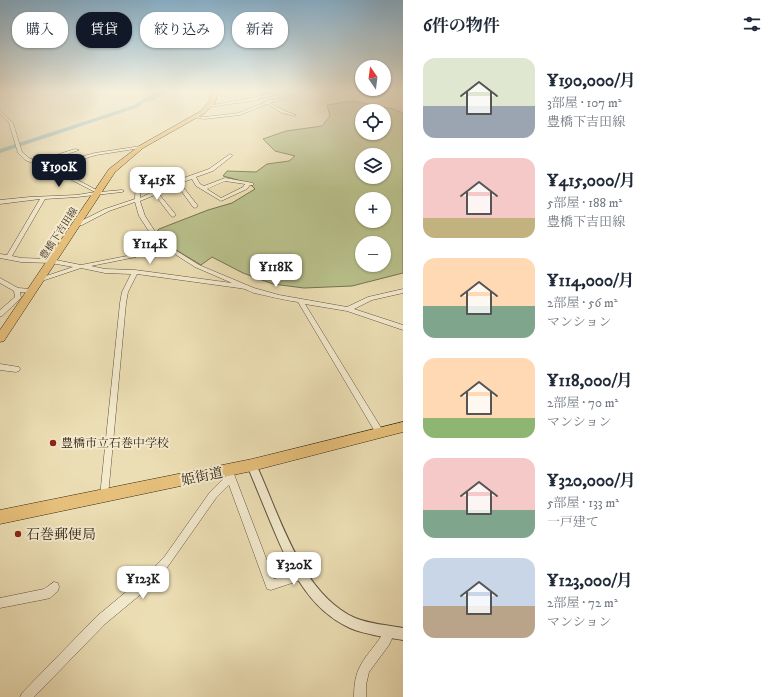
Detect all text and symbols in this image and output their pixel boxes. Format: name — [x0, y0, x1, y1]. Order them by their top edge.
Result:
chip: 購入 — [12, 12, 68, 48]
chip: 賃貸 — [76, 12, 132, 48]
chip: 絞り込み — [140, 12, 224, 48]
chip: 新着 — [232, 12, 288, 48]
icon: filters — [741, 13, 763, 35]
text: 6件の物件 — [423, 15, 500, 37]
north arrow — [355, 60, 391, 96]
map controls — [355, 60, 391, 272]
text: ¥190,000/月 — [547, 70, 636, 92]
icon: home — [455, 74, 503, 122]
text: 3部屋 · 107 m² — [547, 95, 622, 111]
button: locate — [355, 104, 391, 140]
text: 豊橋下吉田線 — [547, 114, 625, 130]
button: layers — [355, 148, 391, 184]
pin: ¥190K — [31, 154, 87, 188]
text: ¥190K — [41, 159, 77, 175]
pin: ¥415K — [129, 167, 185, 201]
text: ¥415,000/月 — [547, 170, 636, 192]
text: ¥415K — [139, 172, 175, 188]
icon: home — [455, 174, 503, 222]
button: + — [355, 192, 391, 228]
text: 5部屋 · 188 m² — [547, 195, 622, 211]
street label: 豊橋下吉田線 — [37, 205, 80, 262]
text: 豊橋下吉田線 — [547, 214, 625, 230]
pin: ¥114K — [122, 231, 178, 265]
text: ¥114K — [133, 236, 167, 252]
button: − — [355, 236, 391, 272]
pin: ¥118K — [248, 254, 304, 288]
text: ¥118K — [259, 259, 293, 275]
text: ¥114,000/月 — [547, 270, 635, 292]
icon: home — [455, 274, 503, 322]
text: 2部屋 · 56 m² — [547, 295, 618, 311]
text: マンション — [547, 314, 611, 330]
text: ¥118,000/月 — [547, 370, 633, 392]
icon: home — [455, 374, 503, 422]
text: 2部屋 · 70 m² — [547, 395, 618, 411]
text: マンション — [547, 414, 611, 430]
place label: 豊橋市立石巻中学校 — [61, 436, 169, 451]
marker: 豊橋市立石巻中学校 — [48, 438, 58, 448]
street label: 姫街道 — [180, 464, 225, 490]
text: ¥320,000/月 — [547, 470, 636, 492]
icon: home — [455, 474, 503, 522]
text: 5部屋 · 133 m² — [547, 495, 619, 511]
text: 一戸建て — [547, 514, 599, 530]
place label: 石巻郵便局 — [26, 526, 96, 544]
marker: 石巻郵便局 — [13, 529, 23, 539]
pin: ¥320K — [266, 552, 322, 586]
text: ¥320K — [276, 557, 312, 573]
pin: ¥123K — [115, 566, 171, 600]
text: ¥123,000/月 — [547, 570, 633, 592]
text: ¥123K — [126, 571, 160, 587]
icon: home — [455, 574, 503, 622]
text: 2部屋 · 72 m² — [547, 595, 618, 611]
text: マンション — [547, 614, 611, 630]

